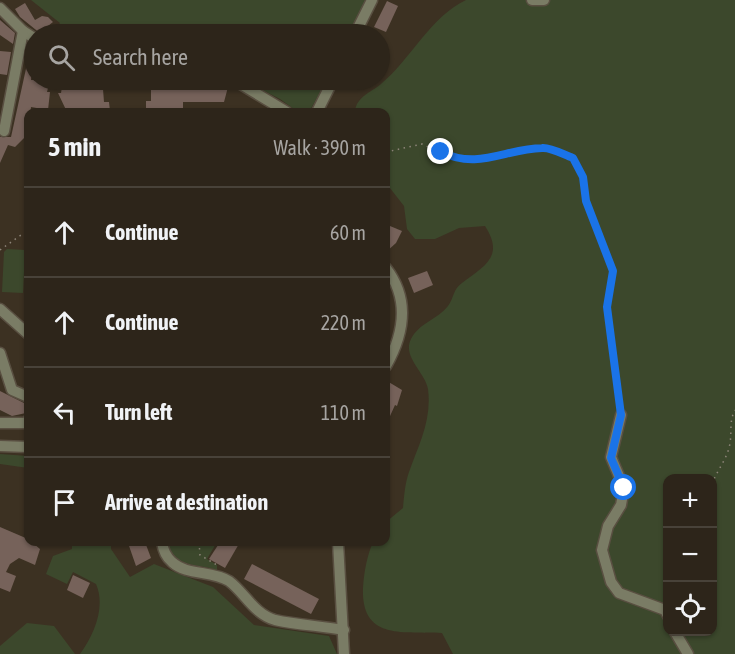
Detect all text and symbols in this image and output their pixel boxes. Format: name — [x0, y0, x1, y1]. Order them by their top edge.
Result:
search box — [24, 24, 390, 90]
icon: search — [45, 41, 78, 74]
text: Search here — [93, 44, 188, 70]
text: 5 min — [48, 132, 101, 162]
text: Walk · 390 m — [274, 136, 366, 159]
route end — [427, 138, 453, 164]
icon: ahead — [48, 216, 81, 249]
text: Continue — [105, 219, 179, 245]
text: 60 m — [330, 221, 366, 244]
icon: ahead — [48, 306, 81, 339]
text: Continue — [105, 309, 179, 335]
text: 220 m — [321, 311, 366, 334]
icon: left — [48, 396, 81, 429]
text: Turn left — [105, 399, 172, 425]
text: 110 m — [321, 401, 366, 424]
route start — [610, 474, 636, 500]
map controls — [663, 474, 717, 636]
button: + — [663, 474, 717, 528]
icon: arrive — [48, 486, 81, 519]
text: Arrive at destination — [105, 489, 268, 515]
button: − — [663, 528, 717, 582]
button: locate — [663, 582, 717, 636]

